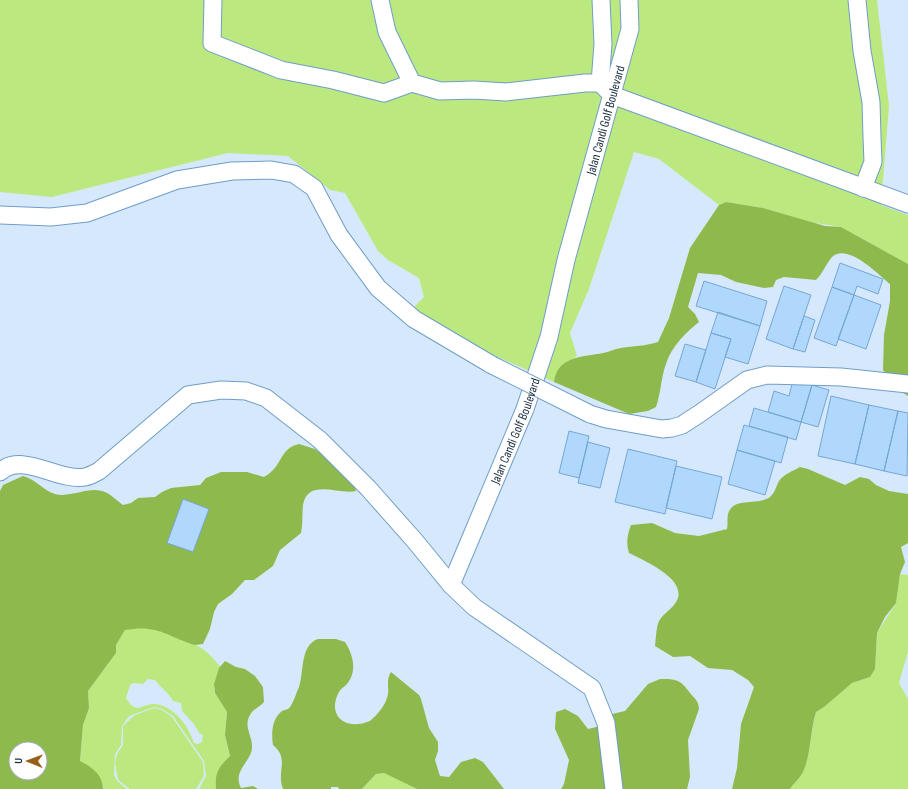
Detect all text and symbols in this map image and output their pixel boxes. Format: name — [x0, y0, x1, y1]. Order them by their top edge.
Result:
street label: Jalan Candi Golf Boulevard — [583, 64, 629, 178]
street label: Jalan Candi Golf Boulevard — [487, 376, 544, 487]
north arrow — [8, 741, 48, 781]
text: U — [12, 758, 25, 764]

